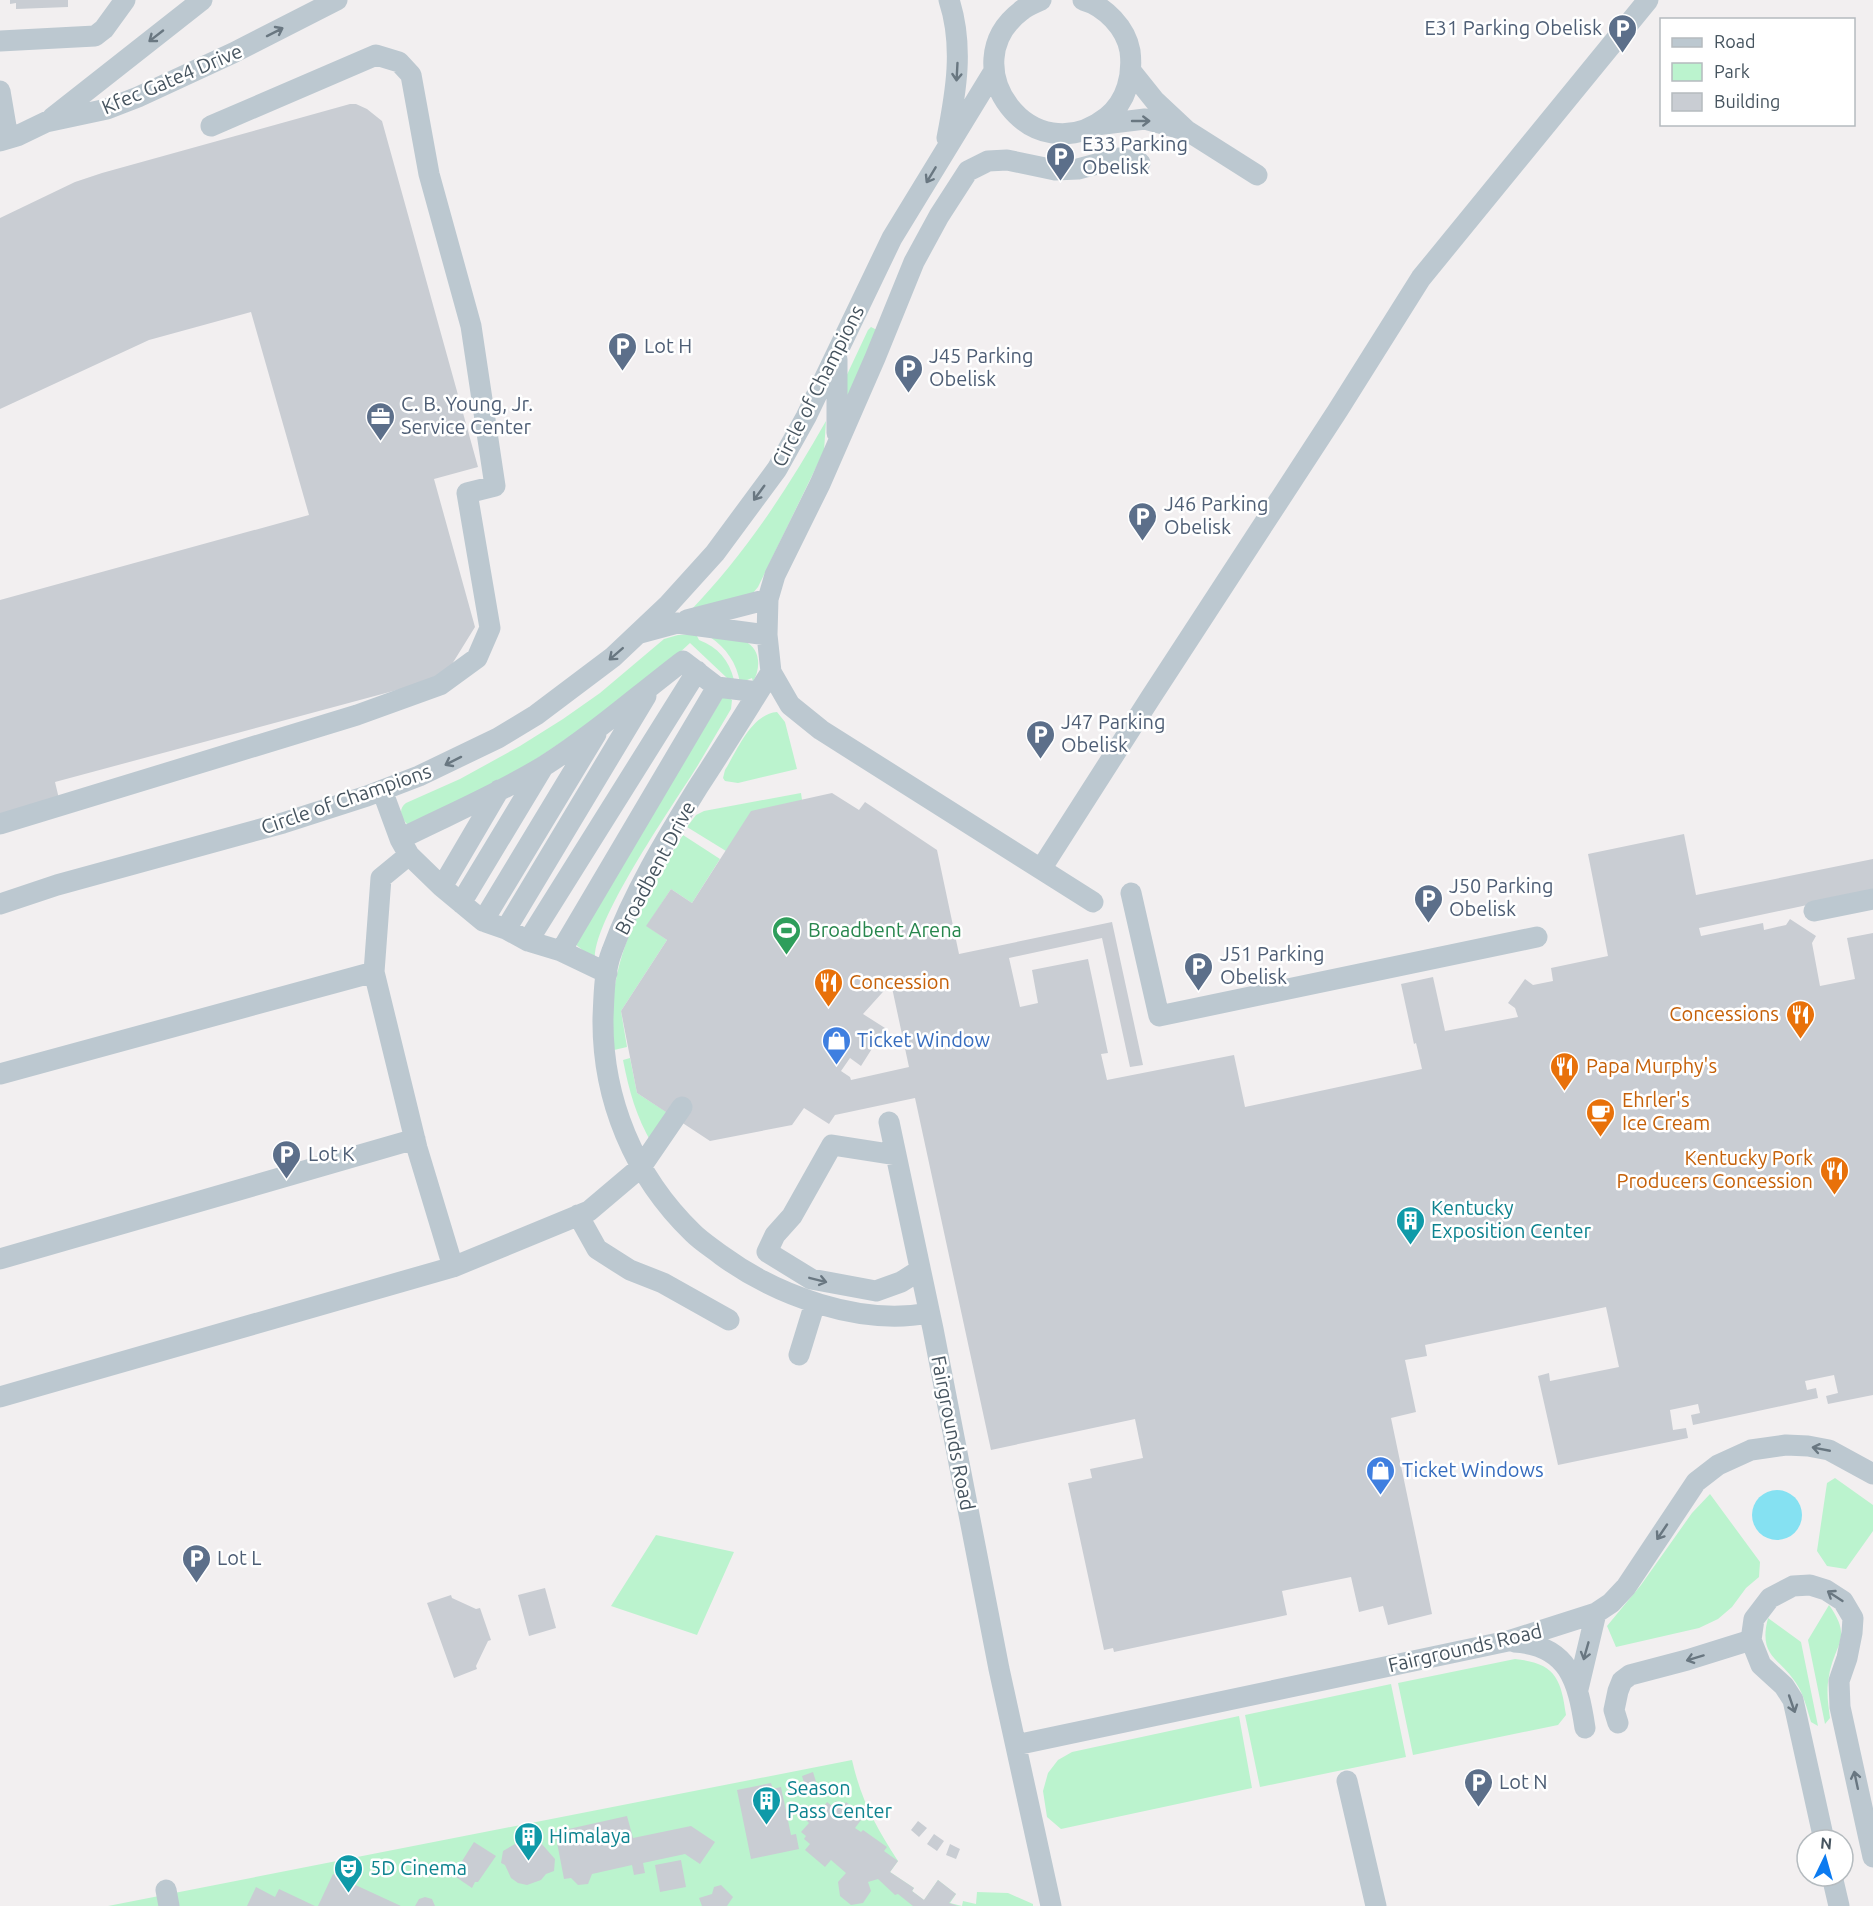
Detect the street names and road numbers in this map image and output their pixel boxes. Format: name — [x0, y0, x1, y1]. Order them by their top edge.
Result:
street label: Kfec Gate4 Drive — [98, 39, 245, 118]
street label: Circle of Champions — [767, 301, 868, 470]
street label: Circle of Champions — [258, 759, 434, 838]
street label: Broadbent Drive — [610, 797, 699, 938]
street label: Fairgrounds Road — [927, 1354, 980, 1512]
street label: Fairgrounds Road — [1386, 1619, 1544, 1676]

